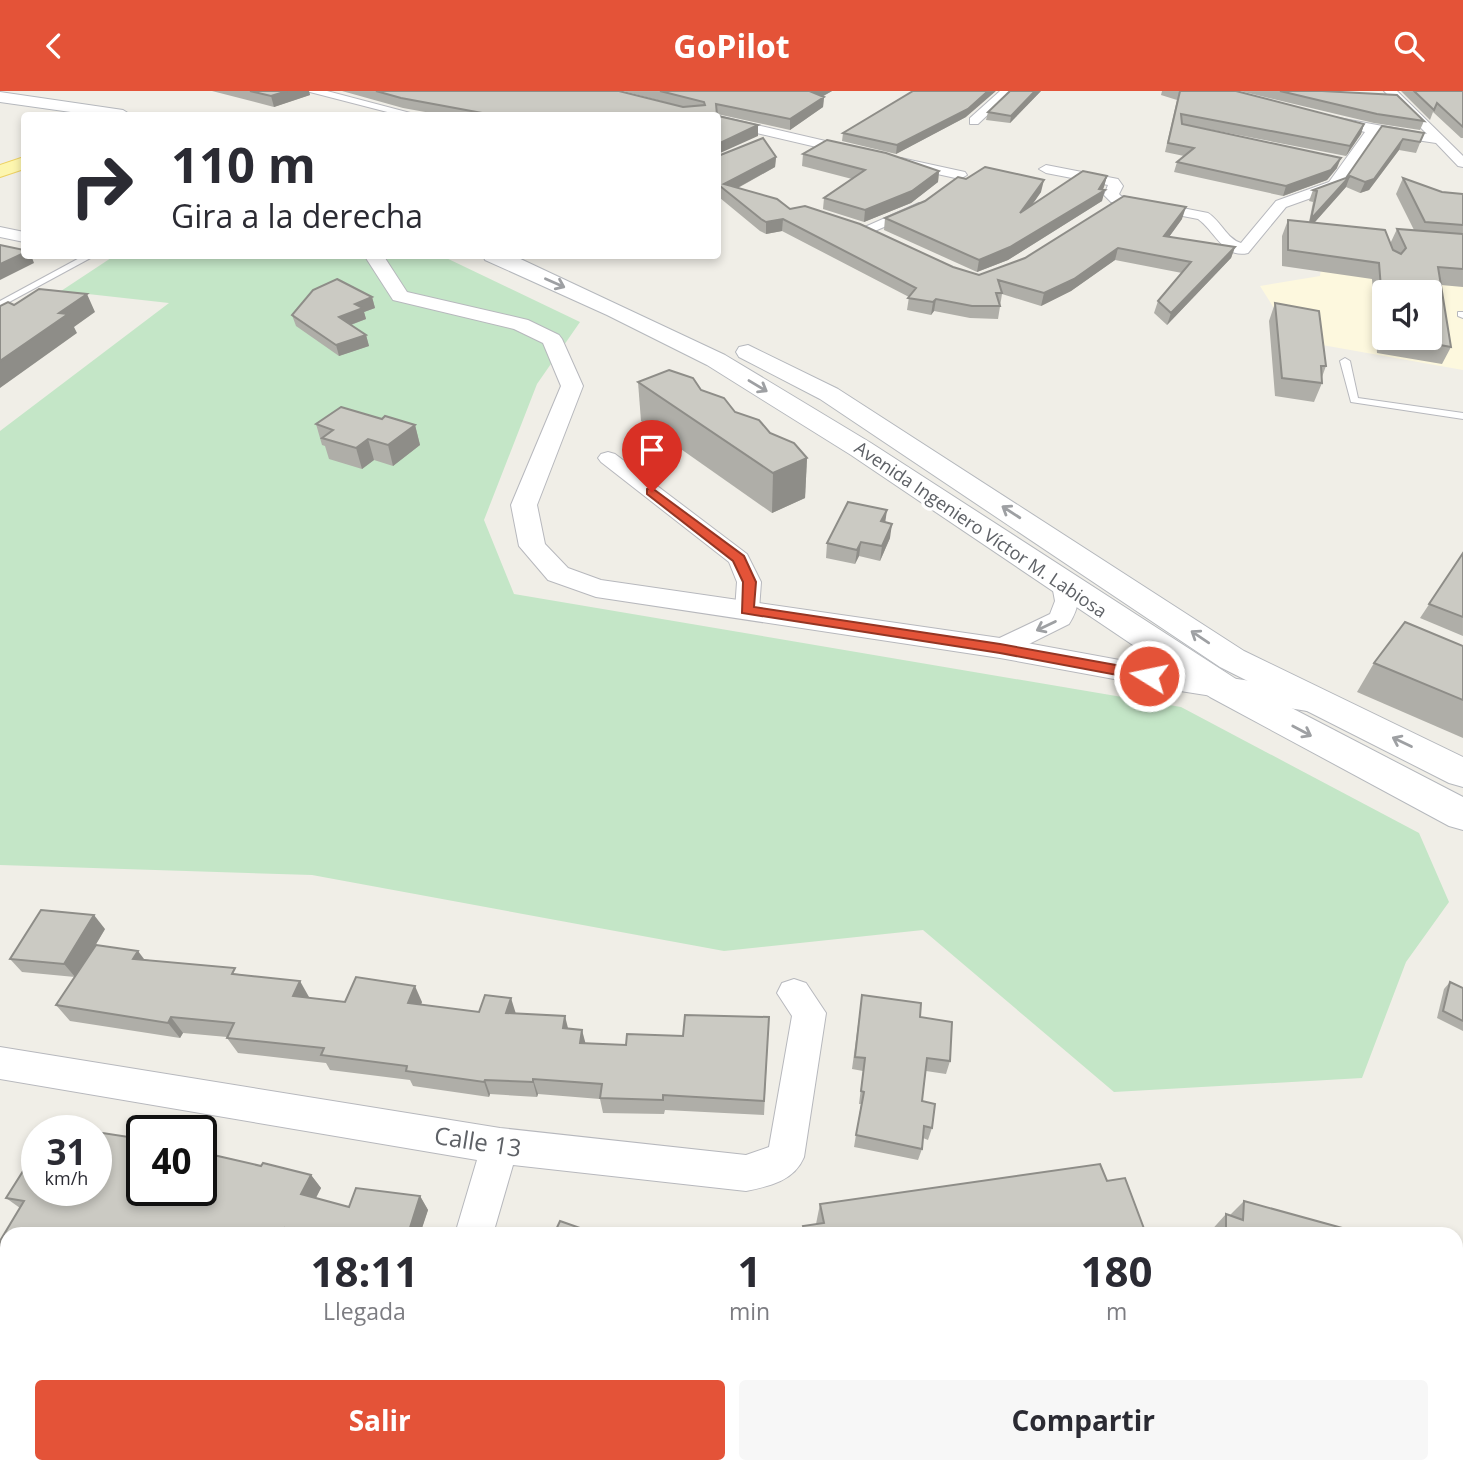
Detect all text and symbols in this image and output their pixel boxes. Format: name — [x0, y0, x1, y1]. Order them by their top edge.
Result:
text: GoPilot — [673, 24, 790, 67]
icon: back — [35, 27, 73, 65]
icon: search — [1390, 27, 1428, 65]
text: 110 m — [171, 131, 316, 197]
icon: right — [56, 140, 147, 231]
text: Gira a la derecha — [171, 194, 423, 237]
one-way arrow — [544, 277, 565, 290]
map controls — [1372, 280, 1442, 350]
button: sound — [1372, 280, 1442, 350]
one-way arrow — [748, 379, 768, 393]
pin — [622, 420, 682, 492]
icon: arrive — [633, 431, 671, 469]
street label: Avenida Ingeniero Víctor M. Labiosa — [850, 435, 1112, 623]
one-way arrow — [1001, 505, 1021, 519]
one-way arrow — [1036, 619, 1057, 633]
one-way arrow — [1191, 630, 1211, 644]
position arrow — [1112, 639, 1186, 713]
one-way arrow — [1291, 724, 1311, 738]
one-way arrow — [1392, 735, 1413, 749]
speed limit sign: 40 — [126, 1115, 217, 1206]
street label: Calle 13 — [432, 1118, 524, 1164]
text: 31 — [46, 1128, 87, 1175]
text: km/h — [45, 1166, 88, 1190]
text: 18:11 — [310, 1242, 418, 1299]
text: 1 — [737, 1242, 762, 1299]
text: 180 — [1081, 1242, 1153, 1299]
text: Llegada — [323, 1295, 406, 1327]
text: min — [729, 1295, 770, 1327]
text: m — [1106, 1295, 1127, 1327]
button: Salir — [35, 1380, 725, 1460]
button: Compartir — [739, 1380, 1428, 1460]

